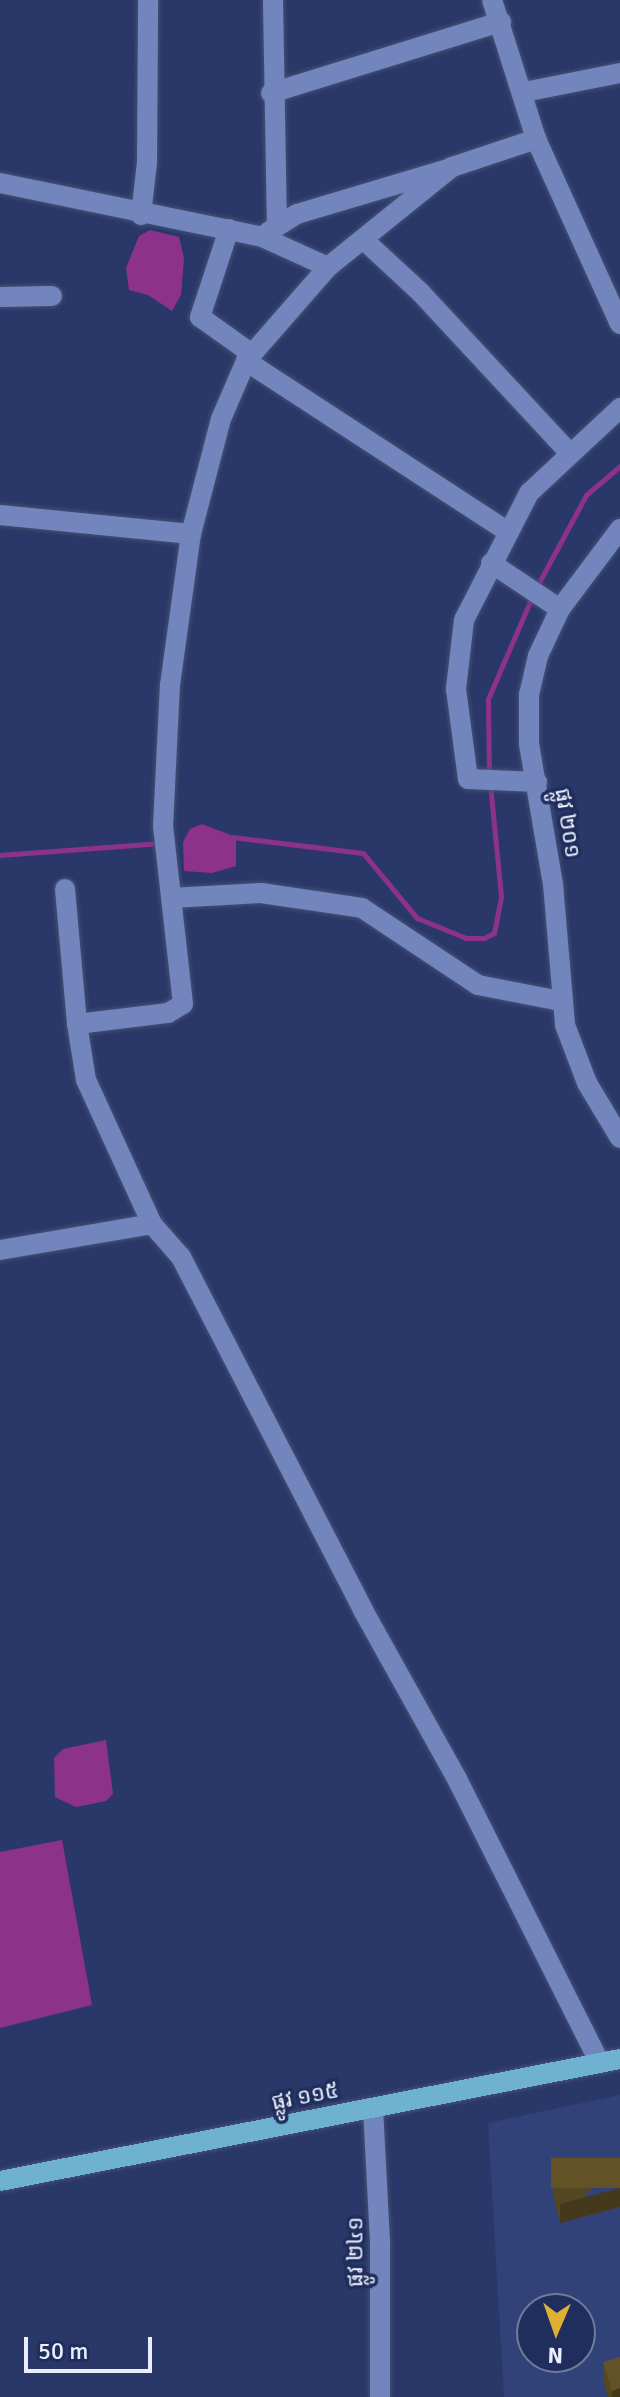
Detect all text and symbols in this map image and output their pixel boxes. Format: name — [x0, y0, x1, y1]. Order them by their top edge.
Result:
street label: ផ្លូវ ២០១ — [549, 786, 587, 860]
street label: ផ្លូវ ១១៥ — [269, 2077, 341, 2115]
street label: ផ្លូវ ២៤១ — [342, 2217, 368, 2287]
north arrow — [516, 2293, 596, 2373]
scale bar — [28, 2321, 156, 2371]
text: 50 m — [38, 2336, 88, 2366]
text: N — [547, 2342, 563, 2369]

